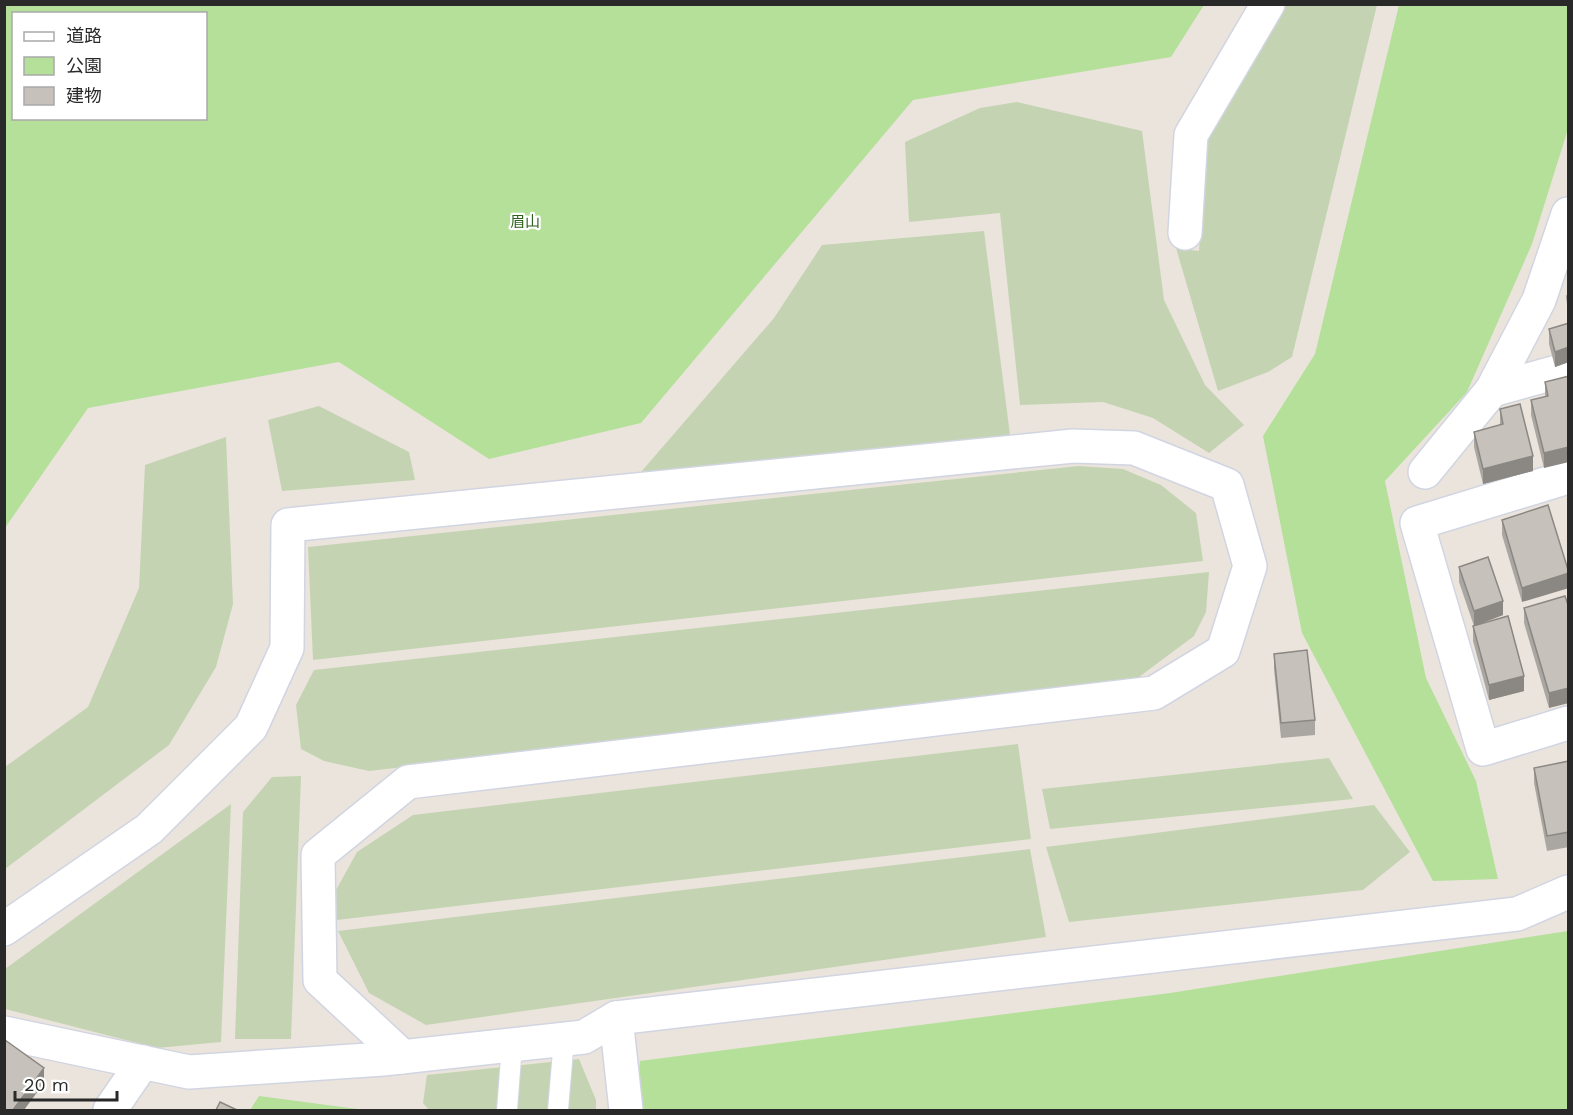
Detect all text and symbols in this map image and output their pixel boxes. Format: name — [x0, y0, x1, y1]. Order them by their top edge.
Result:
legend — [12, 12, 207, 120]
text: 道路 — [66, 25, 102, 46]
text: 公園 — [66, 55, 102, 76]
text: 建物 — [66, 85, 102, 106]
park label: 眉山 — [510, 213, 540, 231]
scale bar — [15, 1064, 117, 1102]
text: 20 m — [24, 1074, 69, 1095]

